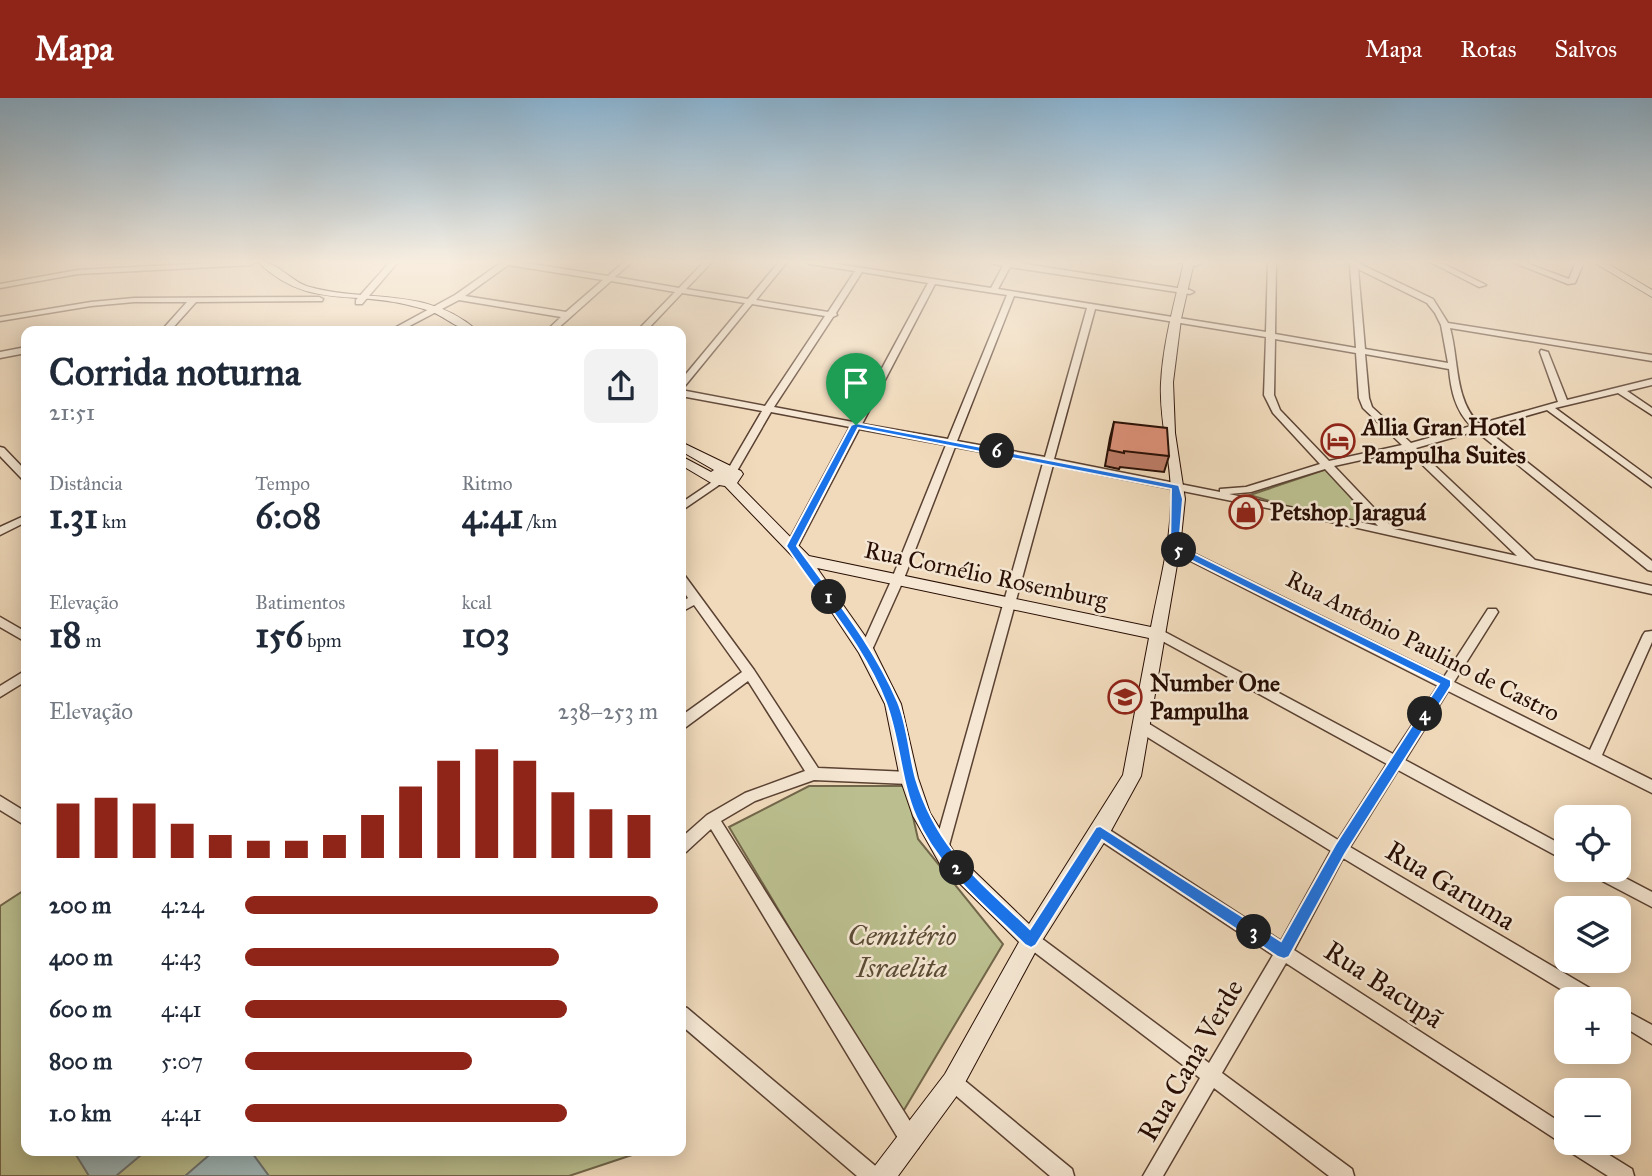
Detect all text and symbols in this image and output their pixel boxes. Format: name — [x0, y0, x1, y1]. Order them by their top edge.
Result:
text: Mapa — [35, 29, 113, 69]
text: Mapa — [1365, 34, 1422, 64]
text: Rotas — [1460, 34, 1516, 64]
text: Salvos — [1554, 34, 1617, 64]
text: Corrida noturna — [49, 349, 301, 395]
button: share — [584, 349, 658, 423]
pin — [826, 353, 886, 425]
icon: arrive — [837, 364, 875, 402]
text: 21:51 — [49, 398, 95, 426]
place label: Allia Gran Hotel Pampulha Suites — [1360, 412, 1526, 470]
hotel icon: Allia Gran Hotel Pampulha Suites — [1319, 422, 1357, 460]
pin: 6 — [979, 434, 1014, 468]
text: 6 — [992, 439, 1001, 462]
text: Distância — [49, 472, 122, 495]
text: Tempo — [255, 472, 310, 495]
text: Ritmo — [462, 472, 513, 495]
shop icon: Petshop Jaraguá — [1227, 493, 1265, 531]
text: 1.31 — [49, 495, 98, 538]
text: 6:08 — [255, 495, 321, 538]
text: 4:41 — [462, 495, 523, 538]
place label: Petshop Jaraguá — [1270, 497, 1427, 527]
text: km — [98, 510, 127, 533]
text: /km — [523, 510, 557, 533]
pin: 5 — [1162, 532, 1196, 568]
street label: Rua Cornélio Rosemburg — [862, 535, 1111, 616]
text: 5 — [1174, 538, 1183, 561]
street label: Rua Antônio Paulino de Castro — [1281, 564, 1565, 728]
pin: 1 — [812, 580, 846, 614]
text: 1 — [825, 585, 832, 608]
text: Elevação — [49, 591, 118, 614]
text: Batimentos — [255, 591, 345, 614]
text: kcal — [462, 591, 492, 614]
text: 18 — [49, 614, 81, 657]
text: 156 — [255, 614, 303, 657]
text: 103 — [462, 614, 510, 657]
text: m — [81, 629, 102, 652]
text: bpm — [303, 629, 342, 652]
place label: Number One Pampulha — [1150, 668, 1280, 726]
school or university icon: Number One Pampulha — [1106, 678, 1144, 716]
pin: 4 — [1408, 696, 1442, 732]
text: Elevação — [49, 697, 133, 725]
text: 238–253 m — [558, 697, 658, 725]
text: 4 — [1419, 702, 1430, 725]
map controls — [1554, 805, 1631, 1155]
button: locate — [1554, 805, 1631, 882]
street label: Rua Garuma — [1379, 833, 1522, 938]
pin: 2 — [940, 850, 974, 886]
text: 2 — [952, 856, 961, 879]
text: 200 m — [49, 891, 111, 919]
text: 4:24 — [161, 891, 204, 919]
button: layers — [1554, 896, 1631, 973]
pin: 3 — [1236, 914, 1272, 950]
park label: Cemitério Israelita — [847, 918, 957, 985]
text: 3 — [1250, 920, 1257, 943]
street label: Rua Bacupã — [1318, 933, 1450, 1036]
text: 400 m — [49, 943, 113, 971]
text: 4:43 — [161, 943, 202, 971]
street label: Rua Cana Verde — [1130, 973, 1251, 1148]
button: + — [1554, 987, 1631, 1064]
text: 600 m — [49, 995, 112, 1023]
text: 4:41 — [161, 995, 202, 1023]
text: 800 m — [49, 1047, 112, 1075]
text: 5:07 — [161, 1047, 203, 1075]
button: − — [1554, 1078, 1631, 1155]
text: 1.0 km — [49, 1099, 111, 1127]
text: 4:41 — [161, 1099, 202, 1127]

